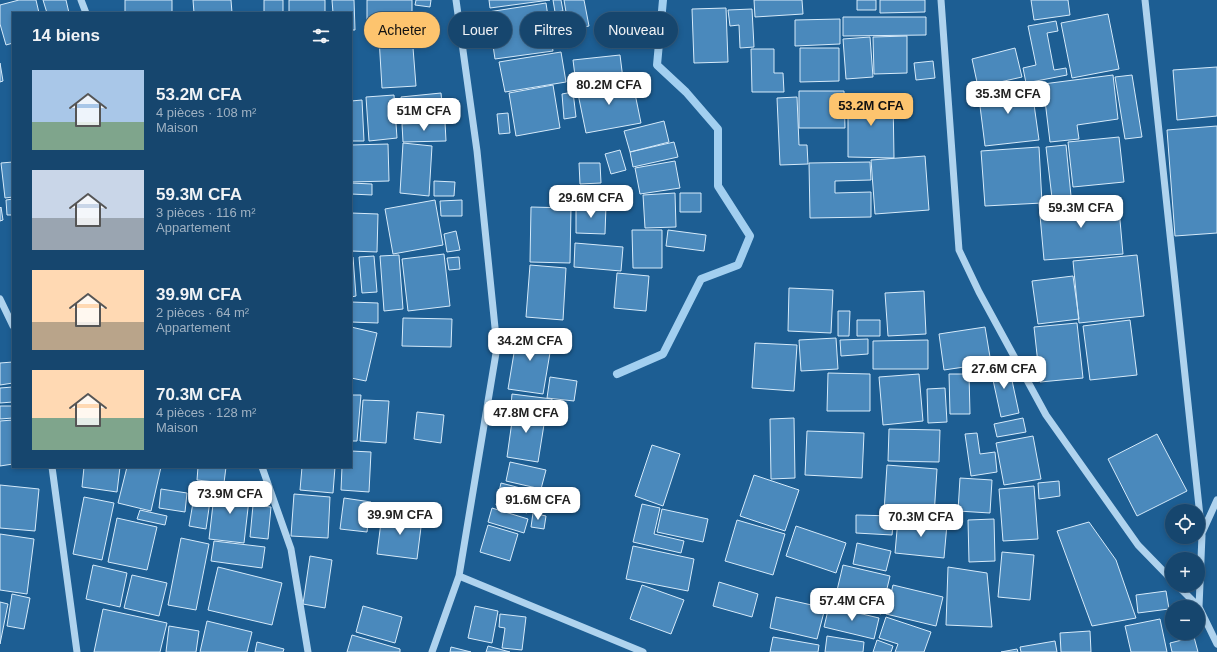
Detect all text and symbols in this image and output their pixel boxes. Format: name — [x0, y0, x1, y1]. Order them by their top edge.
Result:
chip: Acheter — [364, 12, 440, 48]
chip: Louer — [448, 12, 512, 48]
chip: Filtres — [520, 12, 586, 48]
chip: Nouveau — [594, 12, 678, 48]
icon: filters — [310, 25, 332, 47]
text: 14 biens — [32, 26, 100, 45]
pin: 80.2M CFA — [563, 72, 655, 106]
text: 80.2M CFA — [576, 77, 642, 92]
pin: 35.3M CFA — [962, 81, 1054, 115]
text: 53.2M CFA — [156, 85, 242, 104]
icon: home — [64, 86, 112, 134]
text: 35.3M CFA — [975, 86, 1041, 101]
pin: 53.2M CFA — [825, 93, 917, 127]
pin: 51M CFA — [387, 98, 461, 132]
text: 53.2M CFA — [838, 98, 904, 113]
text: 51M CFA — [397, 103, 451, 118]
text: 4 pièces · 108 m² — [156, 105, 256, 120]
text: Maison — [156, 120, 198, 135]
text: 59.3M CFA — [156, 185, 242, 204]
pin: 29.6M CFA — [545, 185, 637, 219]
icon: home — [64, 186, 112, 234]
text: 29.6M CFA — [558, 190, 624, 205]
pin: 59.3M CFA — [1035, 195, 1127, 229]
text: 59.3M CFA — [1048, 200, 1114, 215]
text: 3 pièces · 116 m² — [156, 205, 255, 220]
text: Appartement — [156, 220, 230, 235]
text: 39.9M CFA — [156, 285, 242, 304]
icon: home — [64, 286, 112, 334]
text: 2 pièces · 64 m² — [156, 305, 249, 320]
text: Appartement — [156, 320, 230, 335]
pin: 34.2M CFA — [484, 328, 576, 362]
text: 34.2M CFA — [497, 333, 563, 348]
pin: 27.6M CFA — [958, 356, 1050, 390]
text: 27.6M CFA — [971, 361, 1037, 376]
text: 70.3M CFA — [156, 385, 242, 404]
icon: home — [64, 386, 112, 434]
pin: 47.8M CFA — [480, 400, 572, 434]
text: 4 pièces · 128 m² — [156, 405, 256, 420]
text: 47.8M CFA — [493, 405, 559, 420]
text: Maison — [156, 420, 198, 435]
pin: 73.9M CFA — [184, 481, 276, 515]
text: 73.9M CFA — [197, 486, 263, 501]
pin: 91.6M CFA — [492, 487, 584, 521]
text: 91.6M CFA — [505, 492, 571, 507]
pin: 39.9M CFA — [354, 502, 446, 536]
pin: 70.3M CFA — [875, 504, 967, 538]
map controls — [1165, 504, 1205, 640]
button: locate — [1165, 504, 1205, 544]
text: 39.9M CFA — [367, 507, 433, 522]
text: 70.3M CFA — [888, 509, 954, 524]
button: + — [1165, 552, 1205, 592]
pin: 57.4M CFA — [806, 588, 898, 622]
text: 57.4M CFA — [819, 593, 885, 608]
button: − — [1165, 600, 1205, 640]

